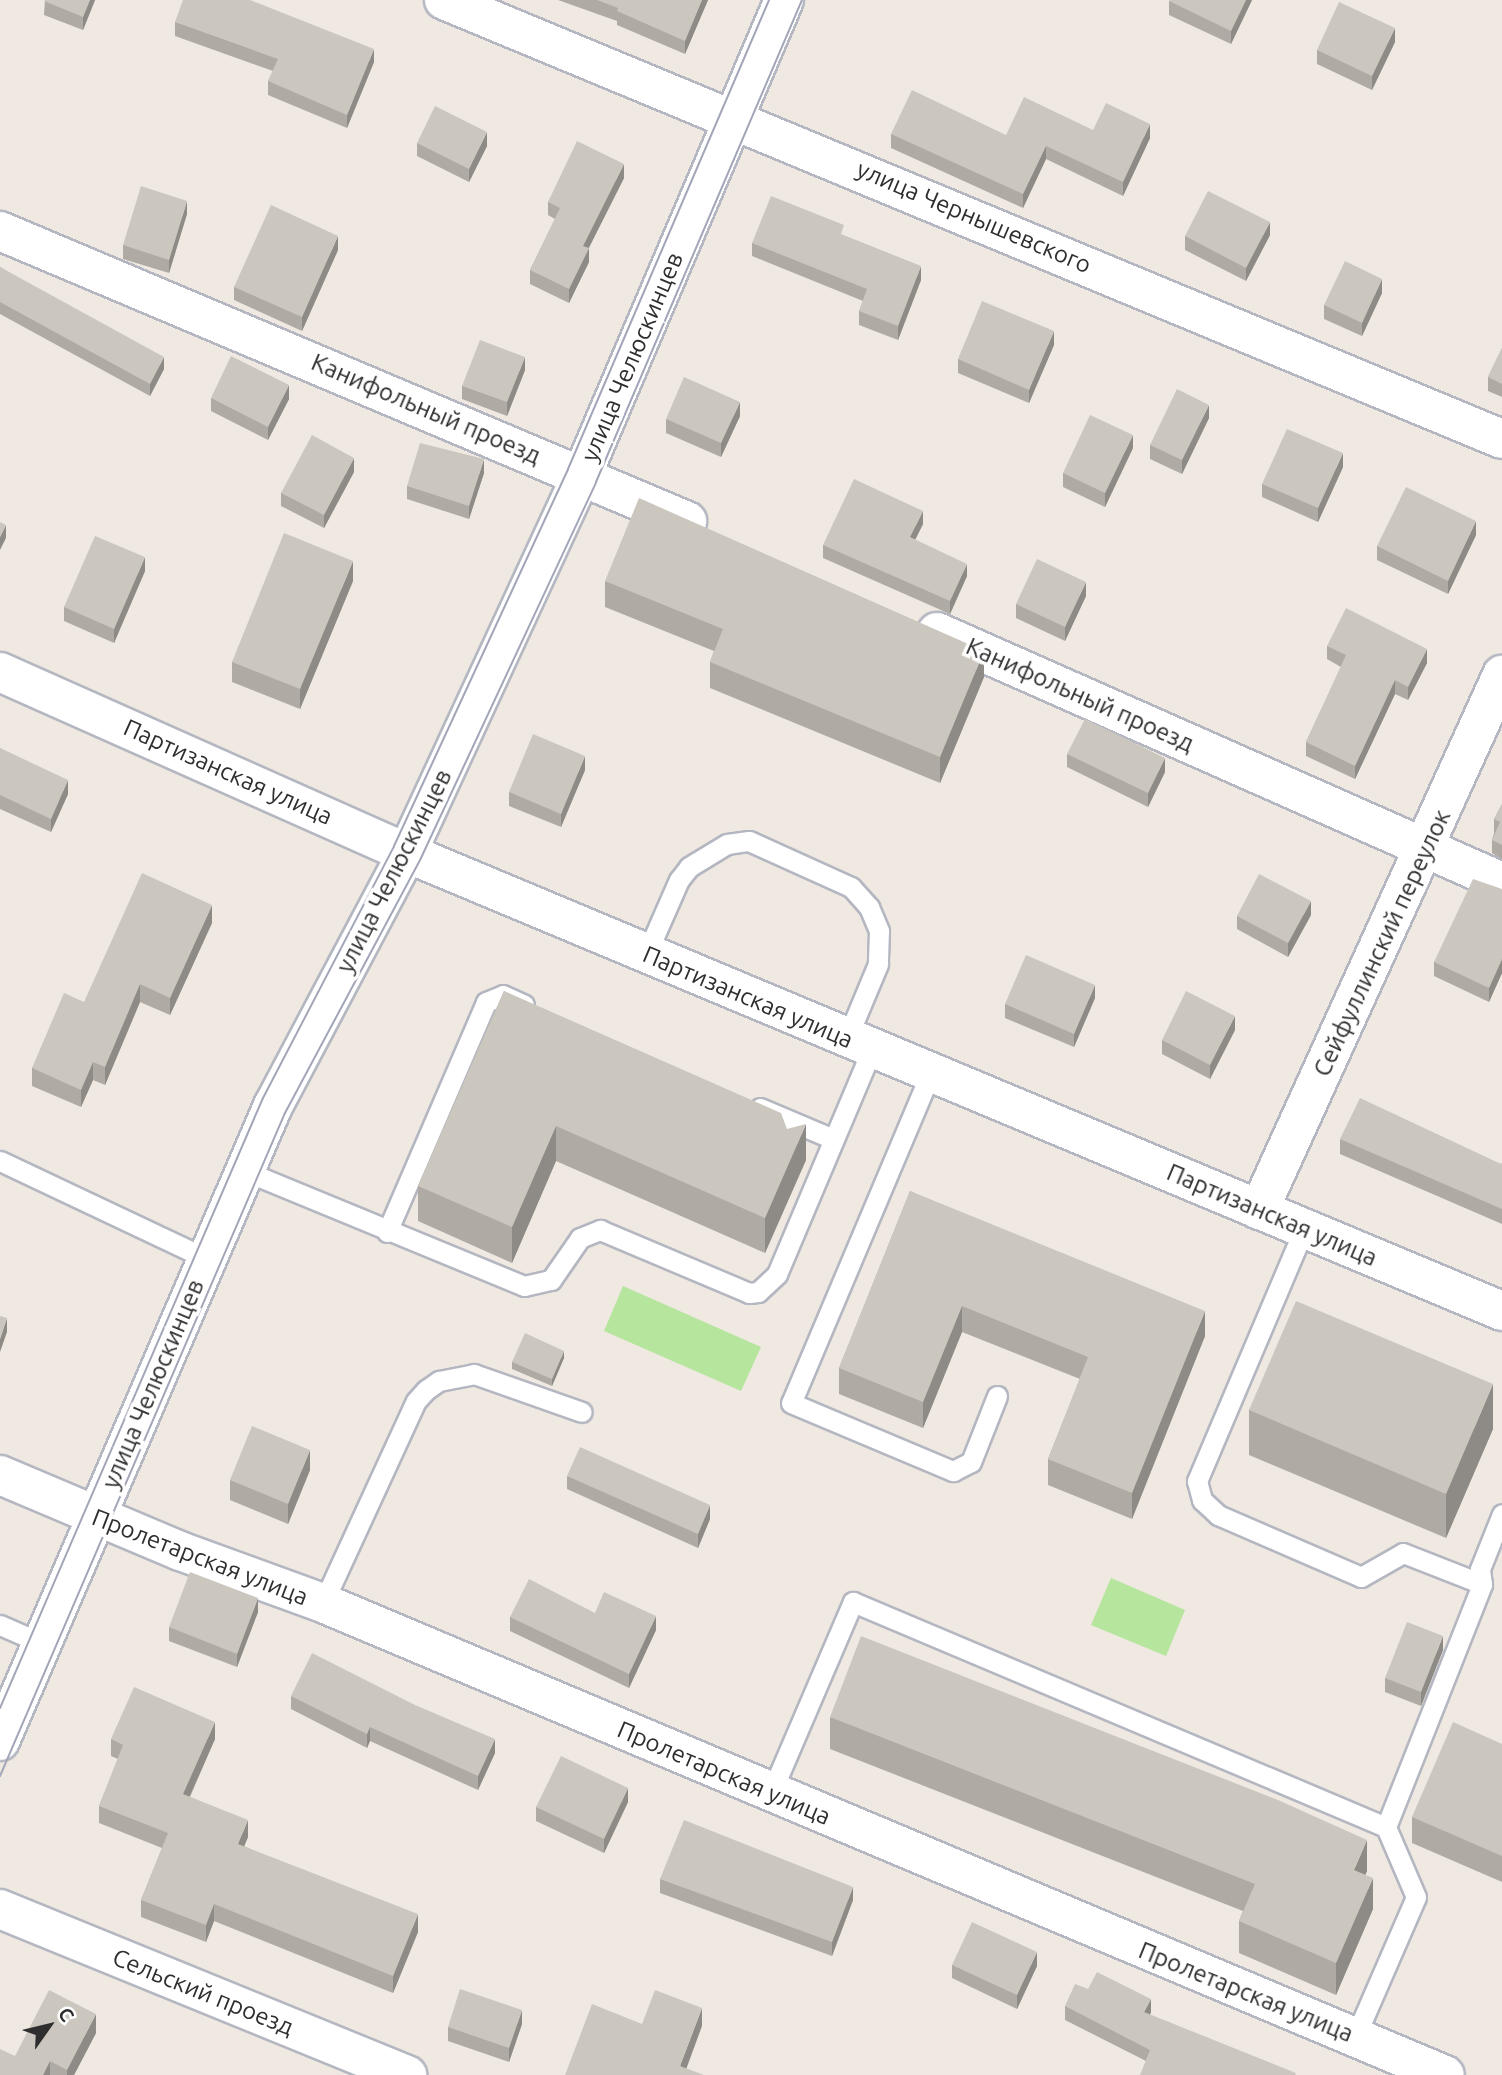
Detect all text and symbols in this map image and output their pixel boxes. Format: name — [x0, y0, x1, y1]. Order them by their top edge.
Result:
street label: улица Чернышевского — [852, 155, 1096, 279]
street label: улица Челюскинцев — [575, 248, 689, 466]
street label: Канифольный проезд — [307, 348, 545, 470]
street label: Канифольный проезд — [962, 632, 1198, 758]
street label: Партизанская улица — [119, 713, 337, 831]
street label: улица Челюскинцев — [330, 764, 458, 978]
street label: Сейфуллинский переулок — [1307, 805, 1457, 1081]
street label: Партизанская улица — [639, 940, 857, 1054]
street label: Партизанская улица — [1163, 1158, 1381, 1272]
street label: улица Челюскинцев — [96, 1275, 210, 1493]
street label: Пролетарская улица — [88, 1503, 312, 1611]
street label: Пролетарская улица — [613, 1715, 835, 1831]
street label: Пролетарская улица — [1134, 1936, 1358, 2048]
street label: Сельский проезд — [108, 1943, 298, 2041]
north arrow — [14, 1991, 84, 2061]
text: С — [54, 2003, 79, 2025]

